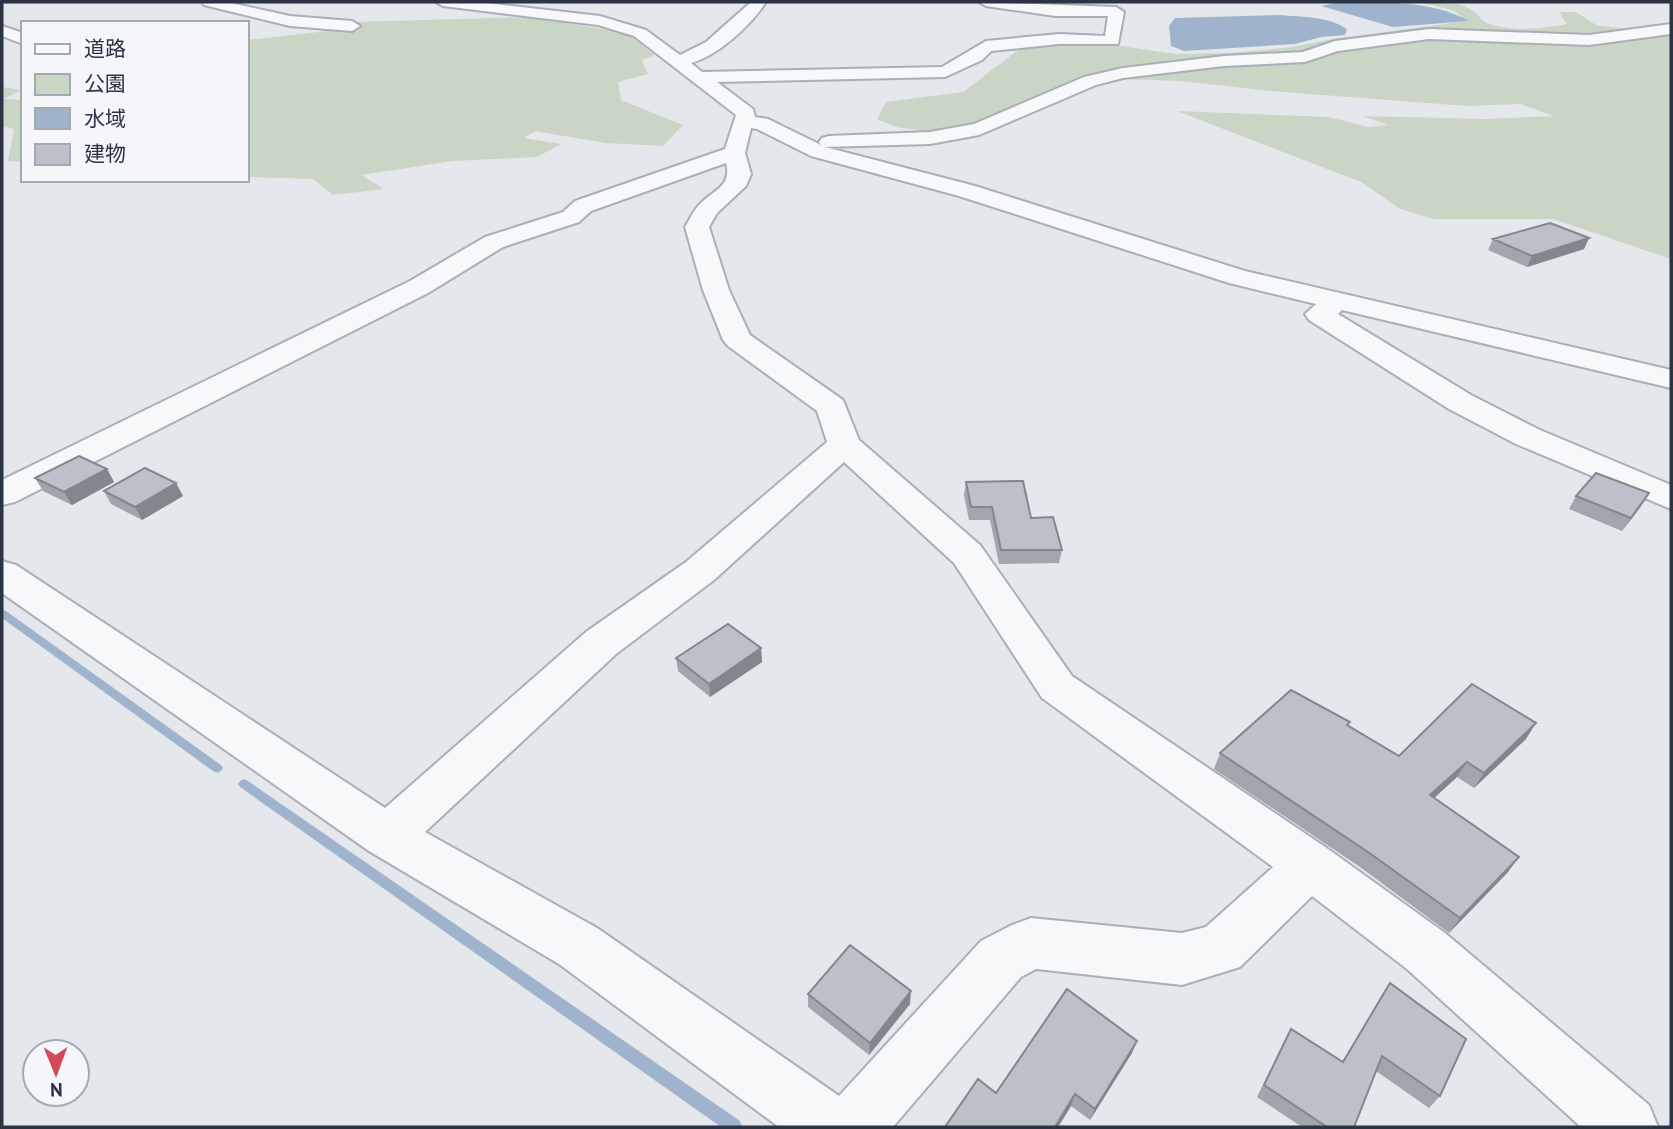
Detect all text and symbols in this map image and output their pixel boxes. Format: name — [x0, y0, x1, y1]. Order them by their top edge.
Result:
legend — [21, 21, 248, 182]
text: 道路 — [84, 35, 126, 62]
text: 公園 — [84, 70, 126, 97]
text: 水域 — [84, 105, 126, 132]
text: 建物 — [84, 140, 126, 167]
north arrow — [21, 1038, 91, 1108]
text: N — [50, 1078, 63, 1102]

